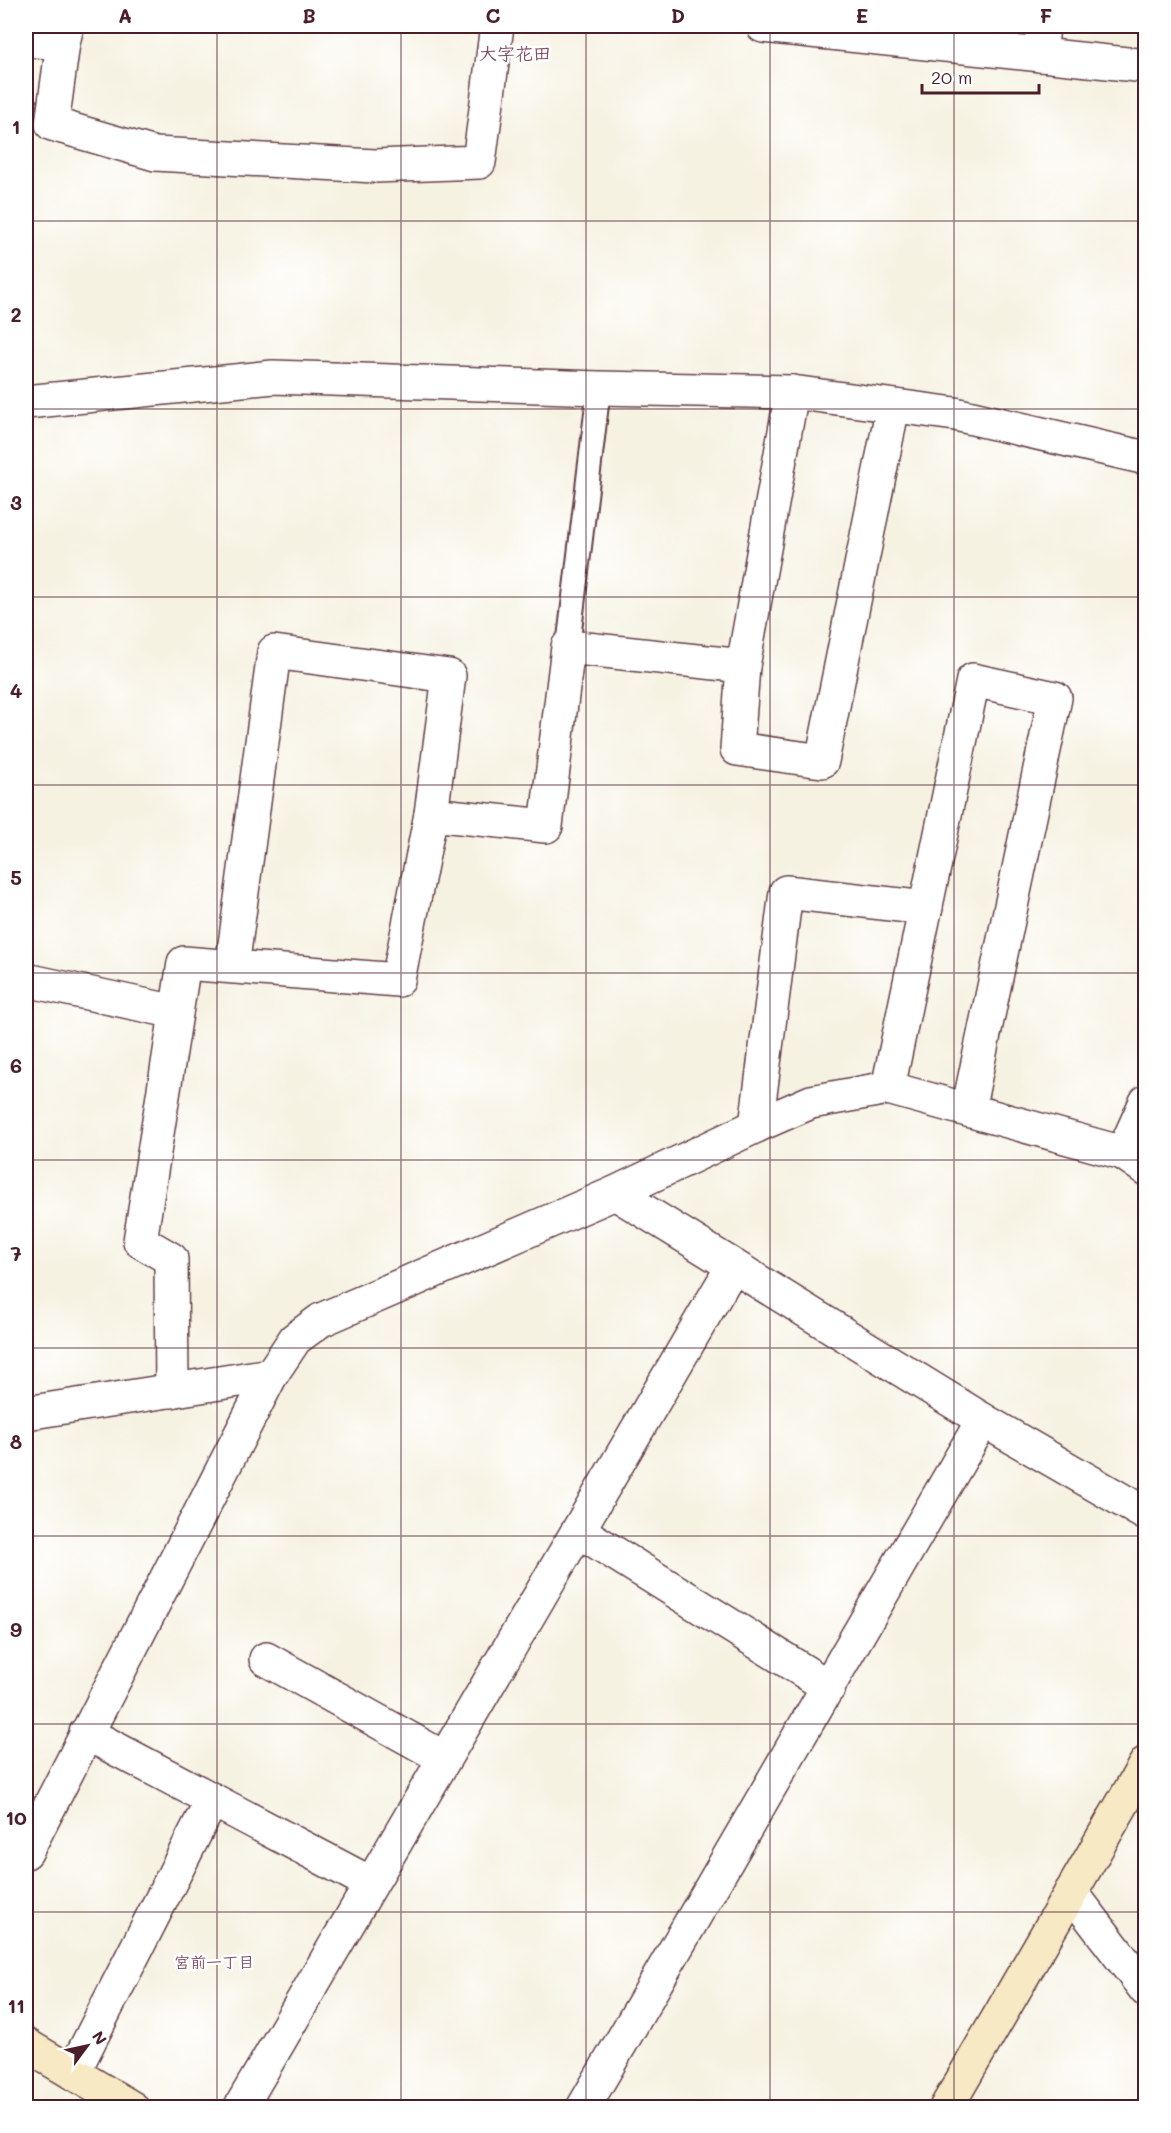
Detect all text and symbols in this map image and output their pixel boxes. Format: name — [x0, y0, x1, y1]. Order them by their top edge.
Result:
text: A — [118, 2, 132, 28]
text: B — [302, 2, 316, 28]
text: C — [486, 2, 501, 28]
text: D — [671, 2, 685, 28]
text: E — [856, 2, 868, 28]
text: F — [1040, 2, 1053, 28]
district label: 大字花田 — [479, 41, 551, 65]
scale bar — [922, 57, 1039, 95]
text: 20 m — [931, 65, 972, 89]
text: 1 — [12, 113, 20, 139]
text: 2 — [10, 301, 22, 327]
text: 3 — [10, 489, 22, 515]
text: 4 — [10, 677, 23, 703]
text: 5 — [10, 864, 22, 890]
text: 6 — [10, 1052, 22, 1078]
text: 7 — [10, 1240, 22, 1266]
text: 8 — [10, 1428, 22, 1454]
text: 9 — [10, 1616, 22, 1642]
text: 10 — [5, 1804, 27, 1830]
district label: 宮前一丁目 — [174, 1951, 254, 1972]
text: 11 — [7, 1992, 25, 2018]
north arrow — [57, 2016, 117, 2076]
text: N — [88, 2027, 112, 2048]

